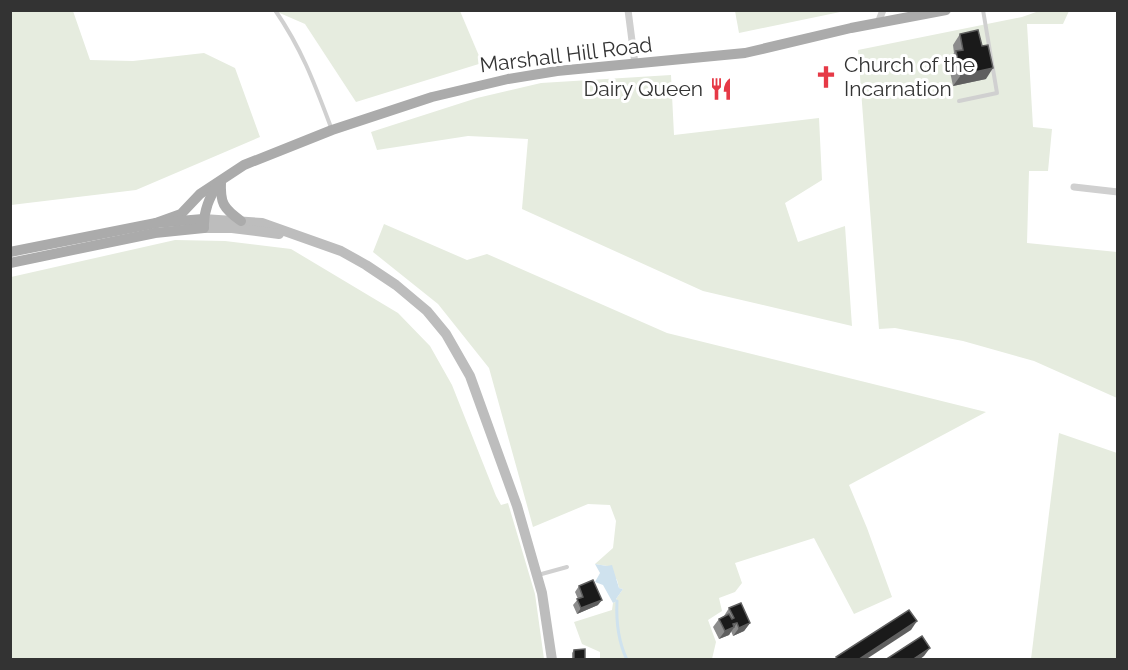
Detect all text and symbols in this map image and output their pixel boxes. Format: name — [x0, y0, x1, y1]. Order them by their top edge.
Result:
street label: Marshall Hill Road — [478, 32, 654, 77]
place label: Church of the Incarnation — [844, 52, 975, 101]
church icon: Church of the Incarnation — [813, 64, 839, 90]
place label: Dairy Queen — [583, 76, 703, 101]
restaurant icon: Dairy Queen — [708, 76, 734, 102]

